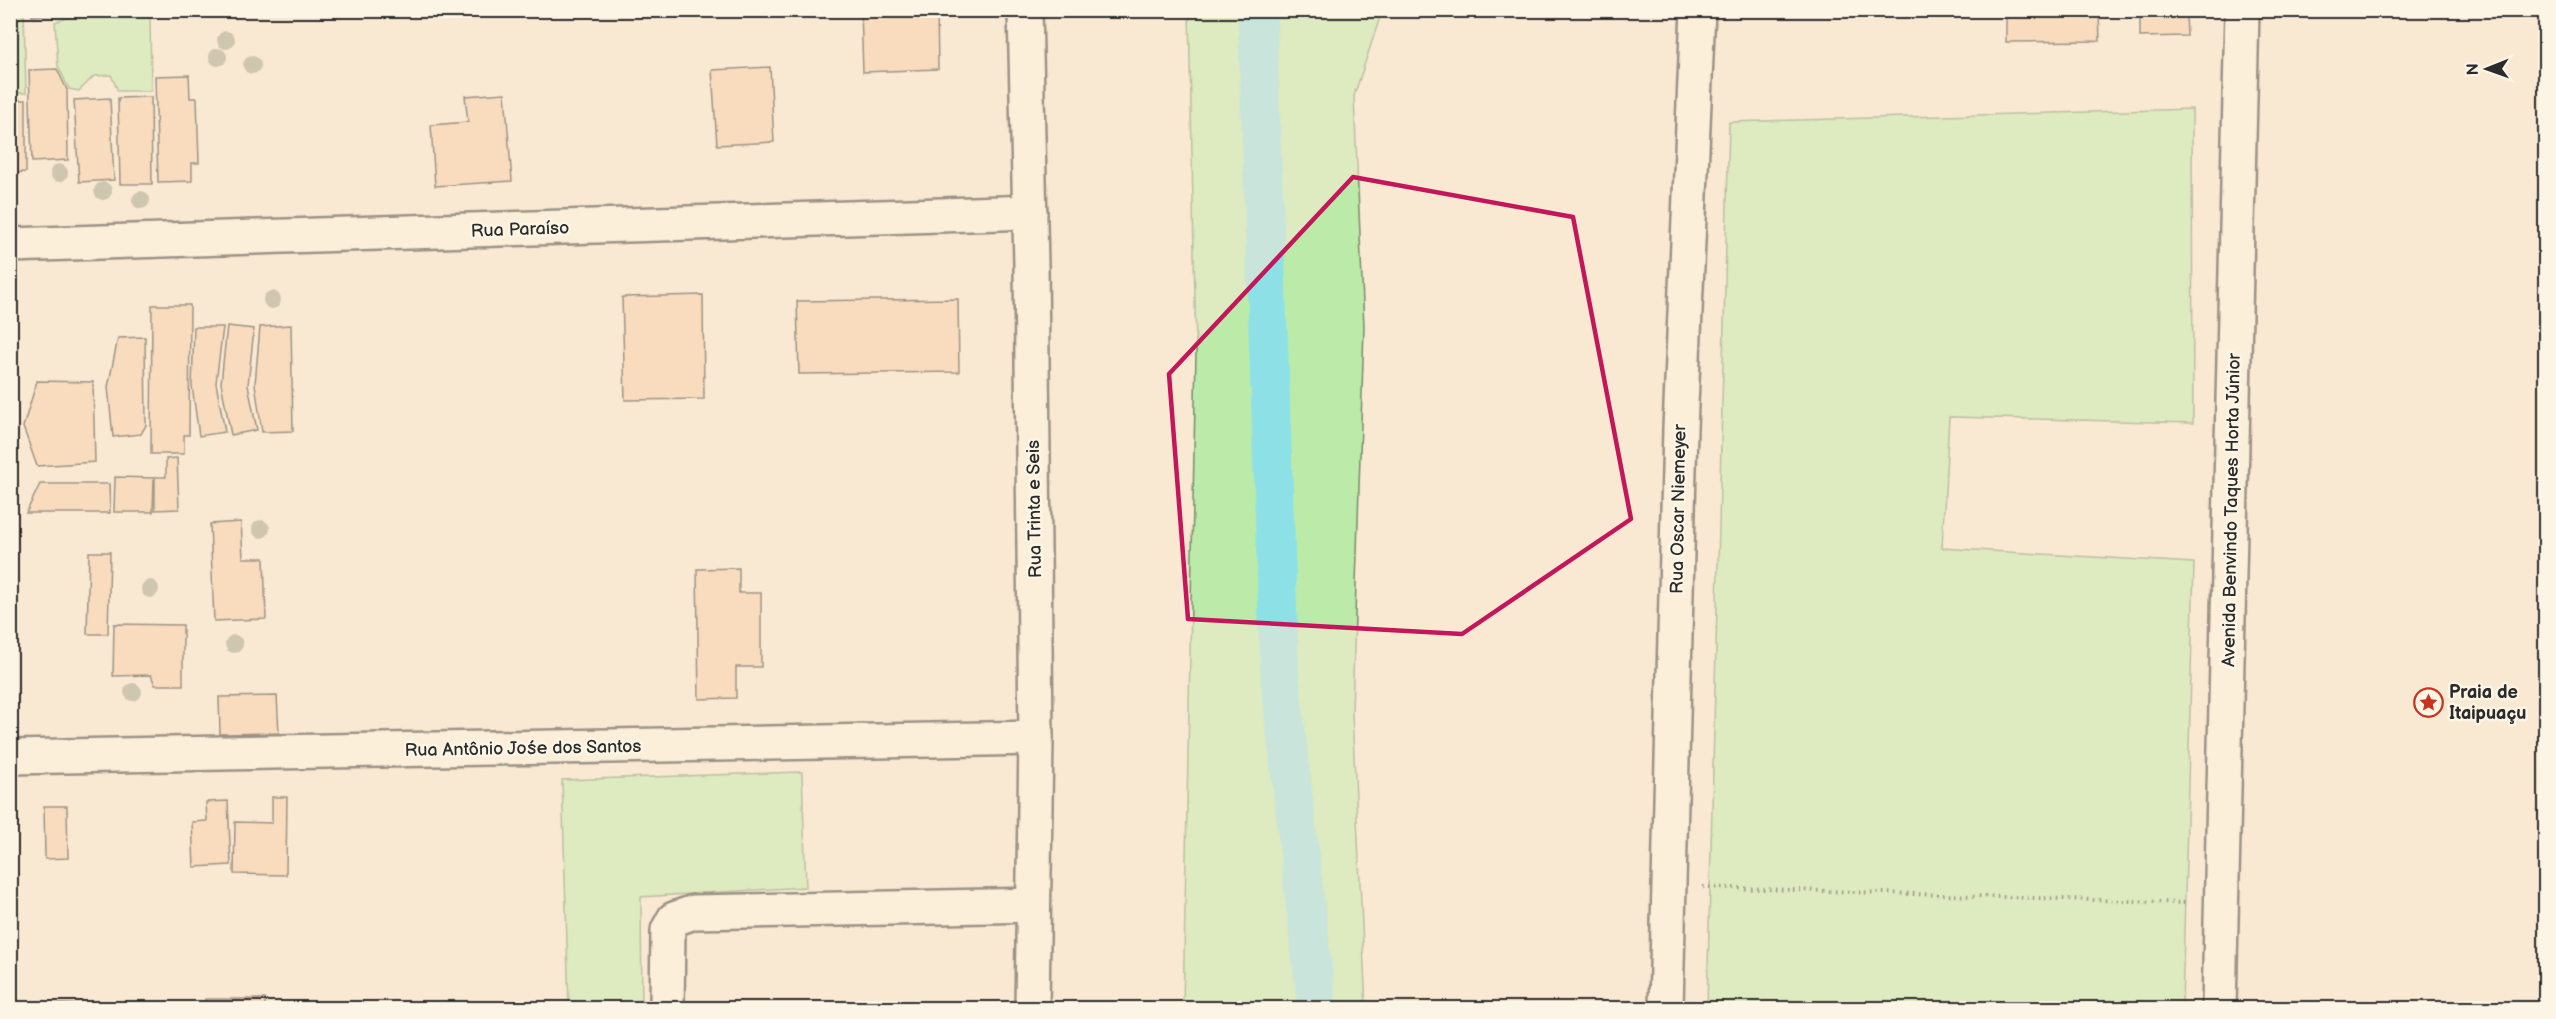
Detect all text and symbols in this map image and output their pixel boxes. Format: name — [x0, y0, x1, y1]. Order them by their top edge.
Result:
north arrow — [2457, 39, 2517, 99]
text: N — [2464, 63, 2483, 75]
street label: Rua Paraíso — [470, 217, 570, 242]
street label: Avenida Benvindo Taques Horta Júnior — [2218, 352, 2245, 667]
street label: Rua Oscar Niemeyer — [1667, 424, 1690, 594]
street label: Rua Trinta e Seis — [1023, 440, 1046, 578]
place label: Praia de Itaipuaçu — [2449, 682, 2526, 724]
place icon: Praia de Itaipuaçu — [2412, 686, 2444, 718]
street label: Rua Antônio Jośe dos Santos — [404, 736, 642, 761]

